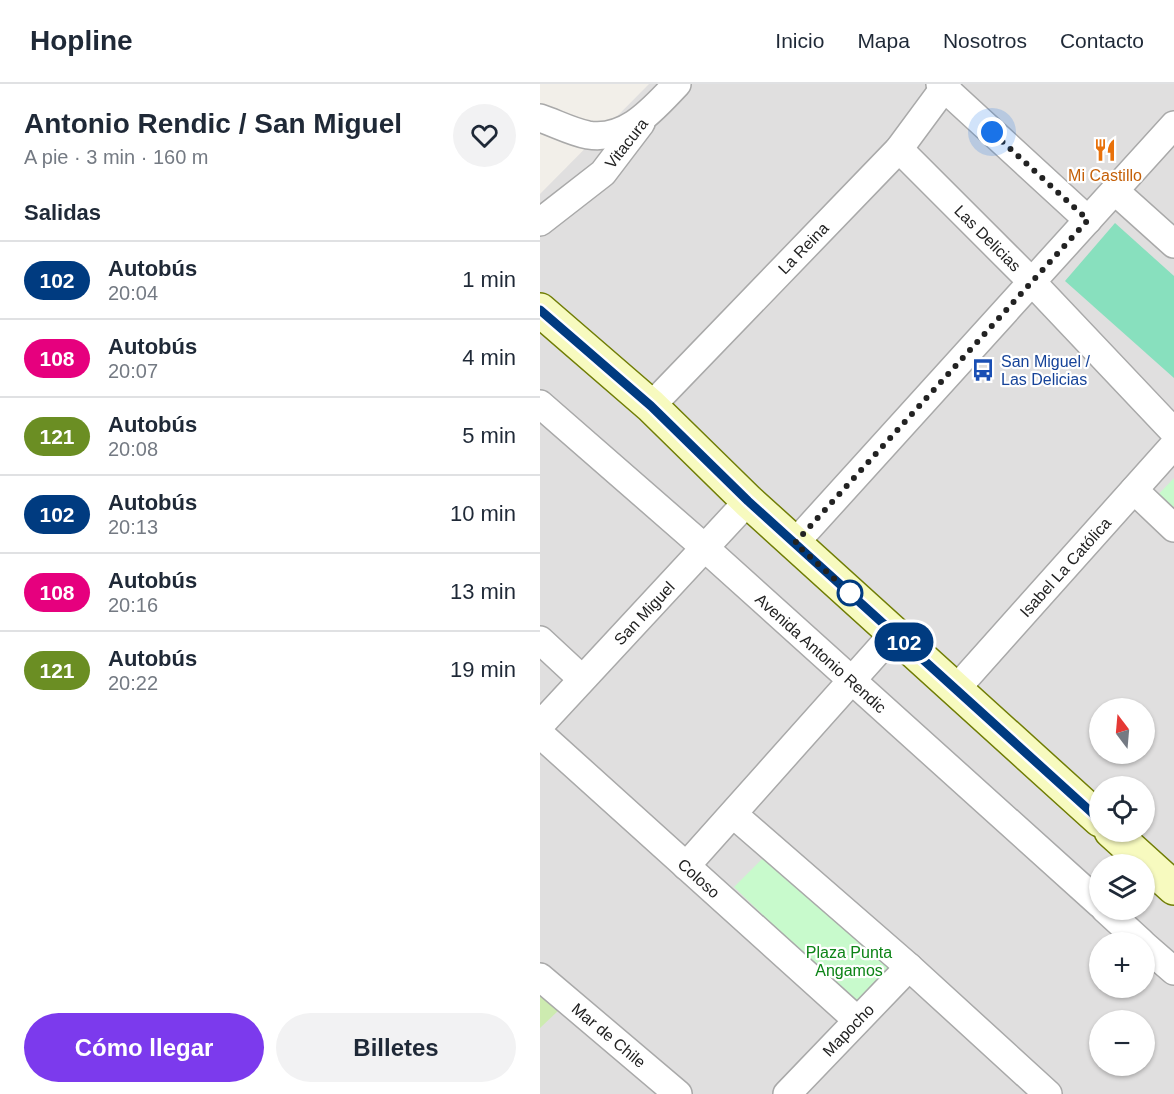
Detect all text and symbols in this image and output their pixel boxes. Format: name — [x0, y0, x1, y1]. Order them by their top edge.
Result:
text: Hopline — [30, 25, 133, 56]
text: Inicio — [775, 29, 824, 52]
text: Mapa — [857, 29, 910, 52]
text: Nosotros — [943, 29, 1027, 52]
text: Contacto — [1060, 29, 1144, 52]
button: heart — [453, 104, 516, 167]
text: Antonio Rendic / San Miguel — [24, 108, 402, 139]
street label: Vitacura — [602, 115, 651, 172]
your location — [977, 117, 1007, 147]
restaurant icon: Mi Castillo — [1092, 137, 1118, 163]
text: A pie · 3 min · 160 m — [24, 146, 209, 168]
place label: Mi Castillo — [1068, 167, 1142, 184]
text: Salidas — [24, 200, 101, 225]
street label: Las Delicias — [951, 202, 1024, 275]
street label: La Reina — [775, 219, 832, 277]
text: Autobús — [108, 256, 197, 281]
text: 1 min — [462, 267, 516, 292]
text: 102 — [39, 269, 75, 292]
text: 20:04 — [108, 282, 158, 304]
text: Autobús — [108, 334, 197, 359]
text: 4 min — [462, 345, 516, 370]
text: 108 — [39, 347, 75, 370]
place label: San Miguel / Las Delicias — [1001, 353, 1090, 388]
bus stop icon: San Miguel / Las Delicias — [970, 357, 996, 383]
text: 20:07 — [108, 360, 158, 382]
text: Autobús — [108, 412, 197, 437]
text: 5 min — [462, 423, 516, 448]
text: 121 — [39, 425, 75, 448]
text: 20:08 — [108, 438, 158, 460]
text: Autobús — [108, 490, 197, 515]
text: 10 min — [450, 501, 516, 526]
text: 102 — [39, 503, 75, 526]
street label: Isabel La Católica — [1017, 514, 1114, 620]
text: 20:13 — [108, 516, 158, 538]
text: Autobús — [108, 568, 197, 593]
street label: San Miguel — [611, 578, 678, 648]
text: 13 min — [450, 579, 516, 604]
unlabelled marker — [837, 580, 863, 606]
text: 108 — [39, 581, 75, 604]
street label: Avenida Antonio Rendic — [752, 590, 889, 716]
text: 20:16 — [108, 594, 158, 616]
line badge: 102 — [870, 622, 938, 662]
text: 102 — [886, 631, 922, 654]
text: Autobús — [108, 646, 197, 671]
text: 19 min — [450, 657, 516, 682]
text: 121 — [39, 659, 75, 682]
text: 20:22 — [108, 672, 158, 694]
north arrow — [1089, 698, 1155, 764]
map controls — [1089, 698, 1155, 1076]
button: locate — [1089, 776, 1155, 842]
button: layers — [1089, 854, 1155, 920]
street label: Coloso — [674, 855, 723, 901]
button: + — [1089, 932, 1155, 998]
park label: Plaza Punta Angamos — [806, 944, 892, 979]
street label: Mar de Chile — [568, 1000, 649, 1071]
street label: Mapocho — [819, 1001, 877, 1060]
button: − — [1089, 1010, 1155, 1076]
button: Cómo llegar — [24, 1013, 264, 1082]
button: Billetes — [276, 1013, 516, 1082]

